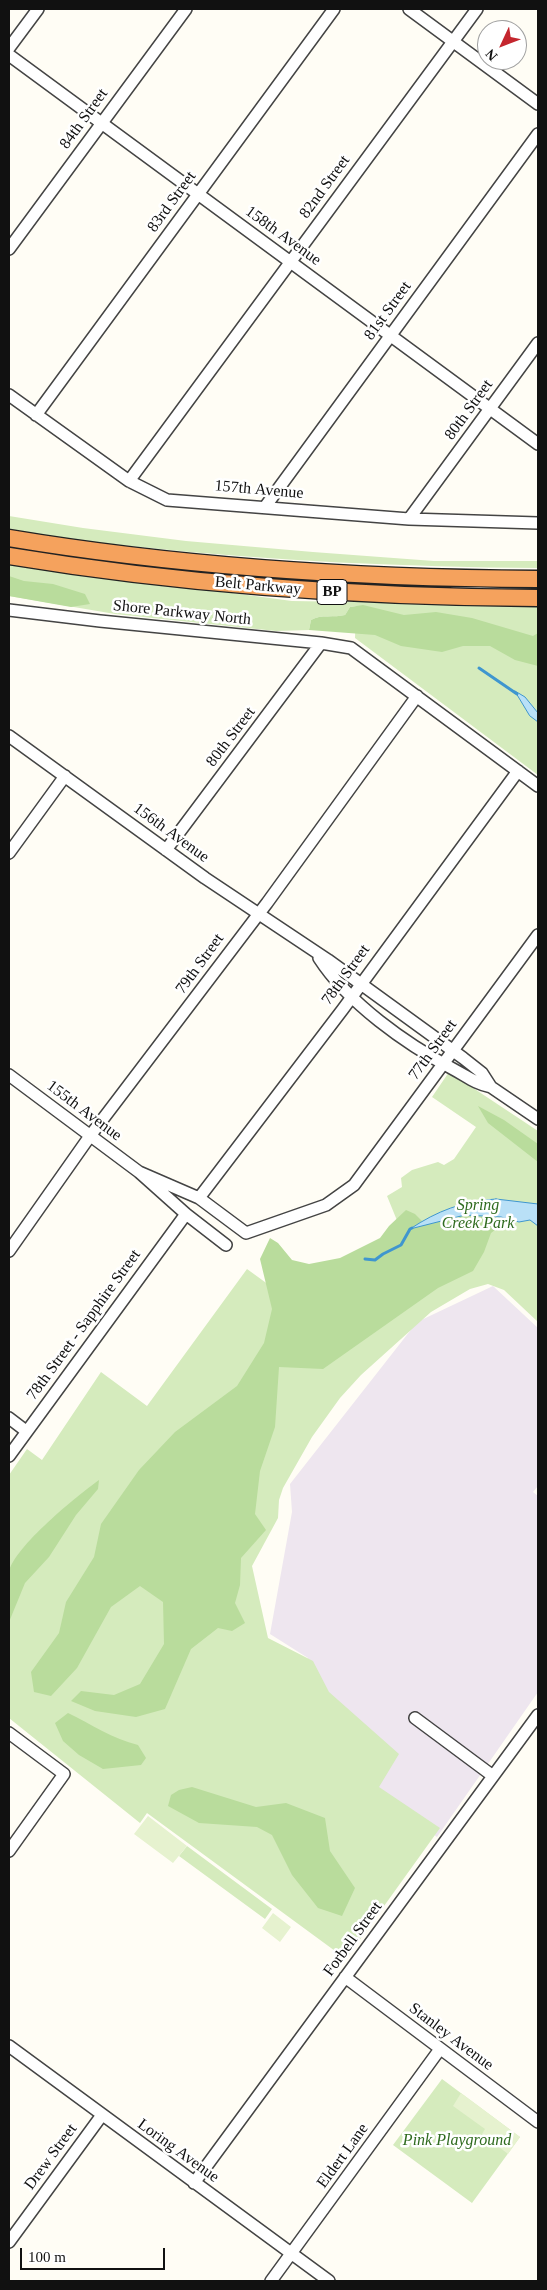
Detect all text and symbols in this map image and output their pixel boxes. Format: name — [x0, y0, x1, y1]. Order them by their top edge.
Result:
north arrow — [477, 20, 527, 70]
text: N — [482, 46, 500, 64]
street label: 84th Street — [56, 85, 112, 153]
street label: 82nd Street — [296, 152, 354, 222]
street label: 83rd Street — [143, 168, 201, 236]
street label: 158th Avenue — [241, 202, 325, 270]
street label: 81st Street — [360, 278, 416, 344]
street label: 80th Street — [441, 376, 497, 444]
street label: 157th Avenue — [214, 477, 304, 503]
street label: Belt Parkway — [214, 573, 302, 599]
road number: BP — [317, 580, 347, 604]
street label: Shore Parkway North — [112, 596, 252, 630]
street label: 80th Street — [202, 703, 260, 771]
street label: 156th Avenue — [129, 799, 213, 867]
street label: 79th Street — [172, 930, 228, 998]
street label: 78th Street — [318, 941, 374, 1009]
street label: 77th Street — [405, 1016, 461, 1084]
street label: 155th Avenue — [43, 1077, 125, 1145]
park label: Spring Creek Park — [442, 1196, 514, 1234]
street label: 78th Street - Sapphire Street — [23, 1246, 145, 1404]
street label: Forbell Street — [320, 1898, 386, 1980]
street label: Stanley Avenue — [405, 1999, 497, 2075]
street label: Loring Avenue — [133, 2115, 223, 2187]
street label: Drew Street — [21, 2120, 81, 2194]
street label: Eldert Lane — [313, 2120, 373, 2192]
park label: Pink Playground — [403, 2131, 511, 2151]
scale bar — [22, 2238, 168, 2270]
text: 100 m — [28, 2249, 66, 2265]

